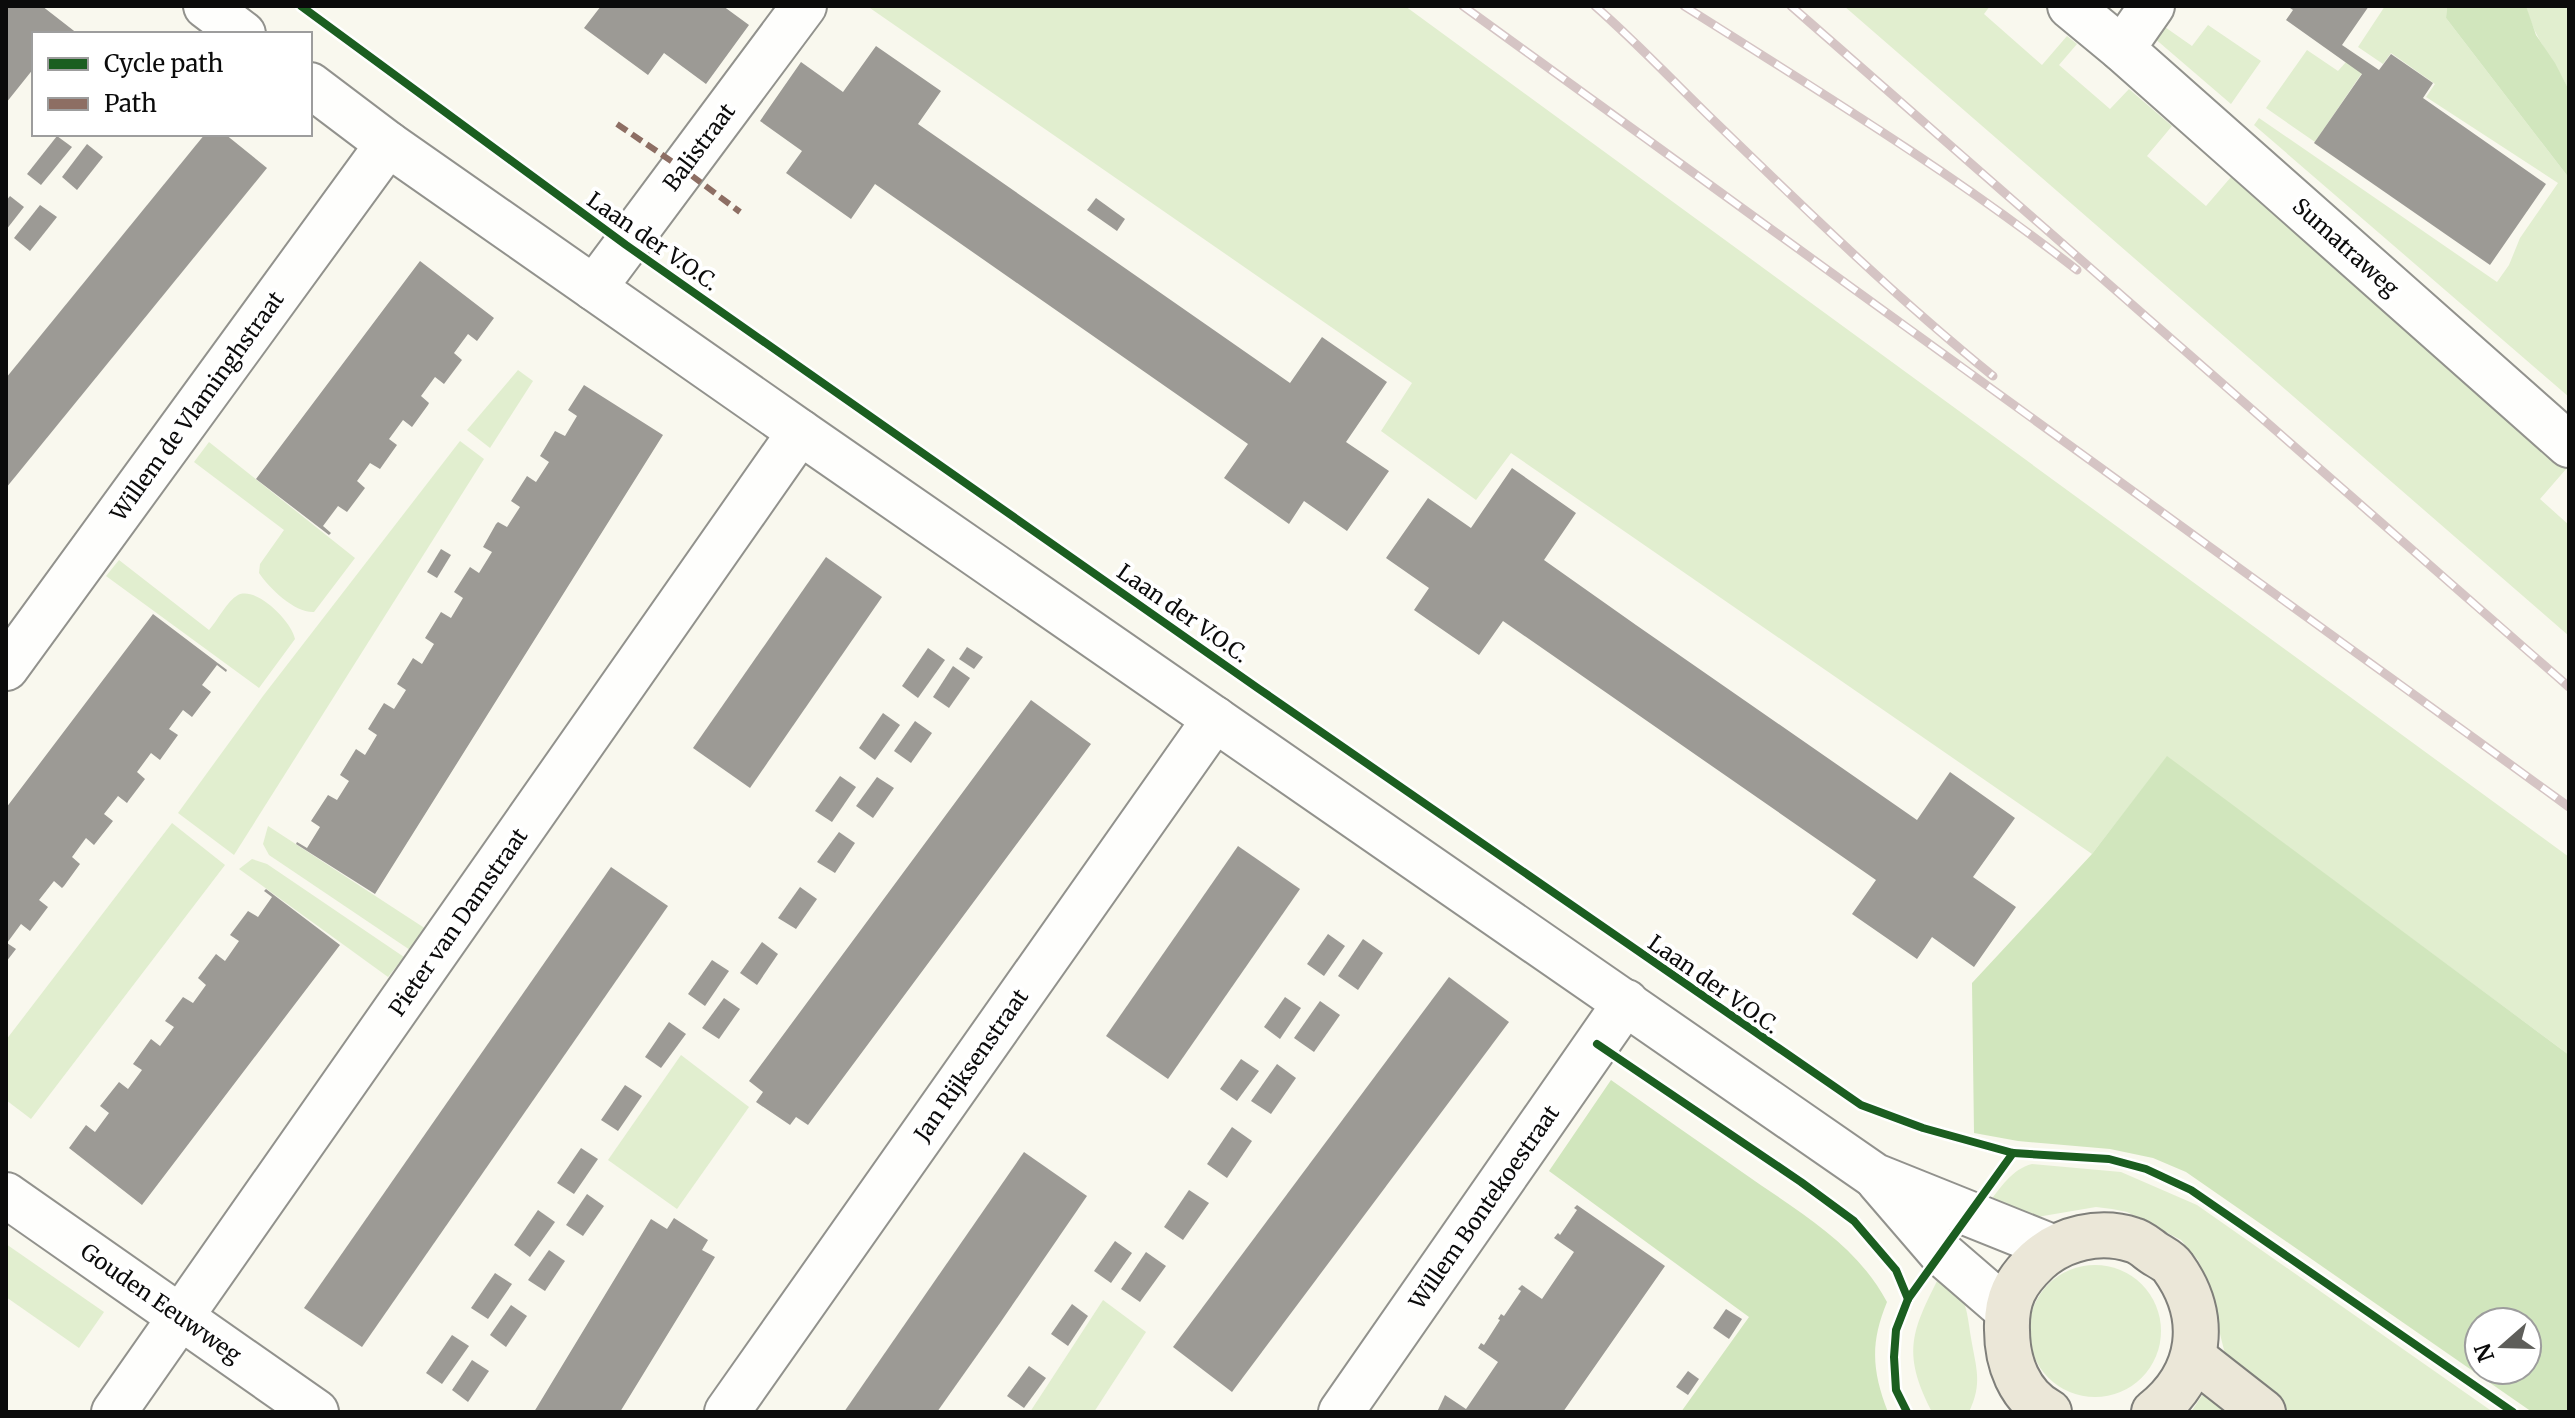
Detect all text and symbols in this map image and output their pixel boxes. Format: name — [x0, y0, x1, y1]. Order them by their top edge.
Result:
legend — [32, 32, 312, 136]
text: Cycle path — [104, 48, 223, 79]
text: Path — [104, 88, 157, 119]
street label: Balistraat — [657, 97, 741, 196]
street label: Laan der V.O.C. — [582, 185, 724, 297]
street label: Sumatraweg — [2287, 192, 2405, 302]
street label: Willem de Vlaminghstraat — [104, 285, 290, 527]
street label: Laan der V.O.C. — [1112, 557, 1254, 669]
street label: Pieter van Damstraat — [383, 822, 534, 1021]
street label: Laan der V.O.C. — [1643, 928, 1785, 1040]
street label: Jan Rijksenstraat — [907, 983, 1034, 1147]
street label: Willem Bontekoestraat — [1402, 1099, 1565, 1315]
street label: Gouden Eeuwweg — [75, 1237, 247, 1369]
north arrow — [2463, 1306, 2543, 1386]
text: N — [2468, 1339, 2500, 1366]

